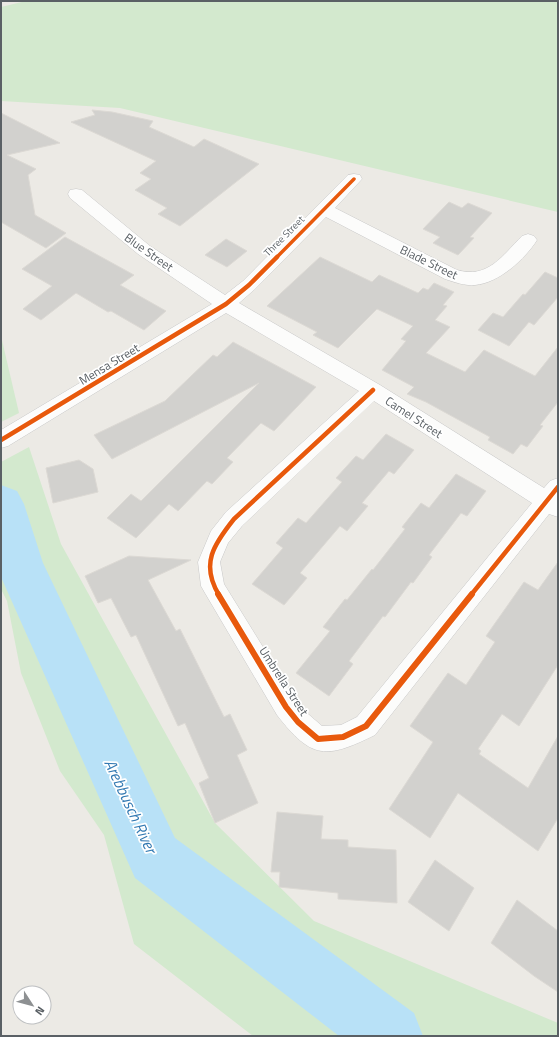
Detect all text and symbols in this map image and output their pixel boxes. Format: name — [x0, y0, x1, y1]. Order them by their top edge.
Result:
street label: Three Street — [260, 212, 308, 260]
street label: Blue Street — [121, 228, 178, 276]
street label: Blade Street — [397, 240, 462, 285]
street label: Mensa Street — [75, 338, 144, 390]
street label: Camel Street — [382, 391, 447, 443]
street label: Umbrella Street — [254, 643, 314, 720]
water label: Arebbusch River — [99, 755, 164, 859]
north arrow — [12, 985, 52, 1025]
text: N — [31, 1003, 49, 1019]

